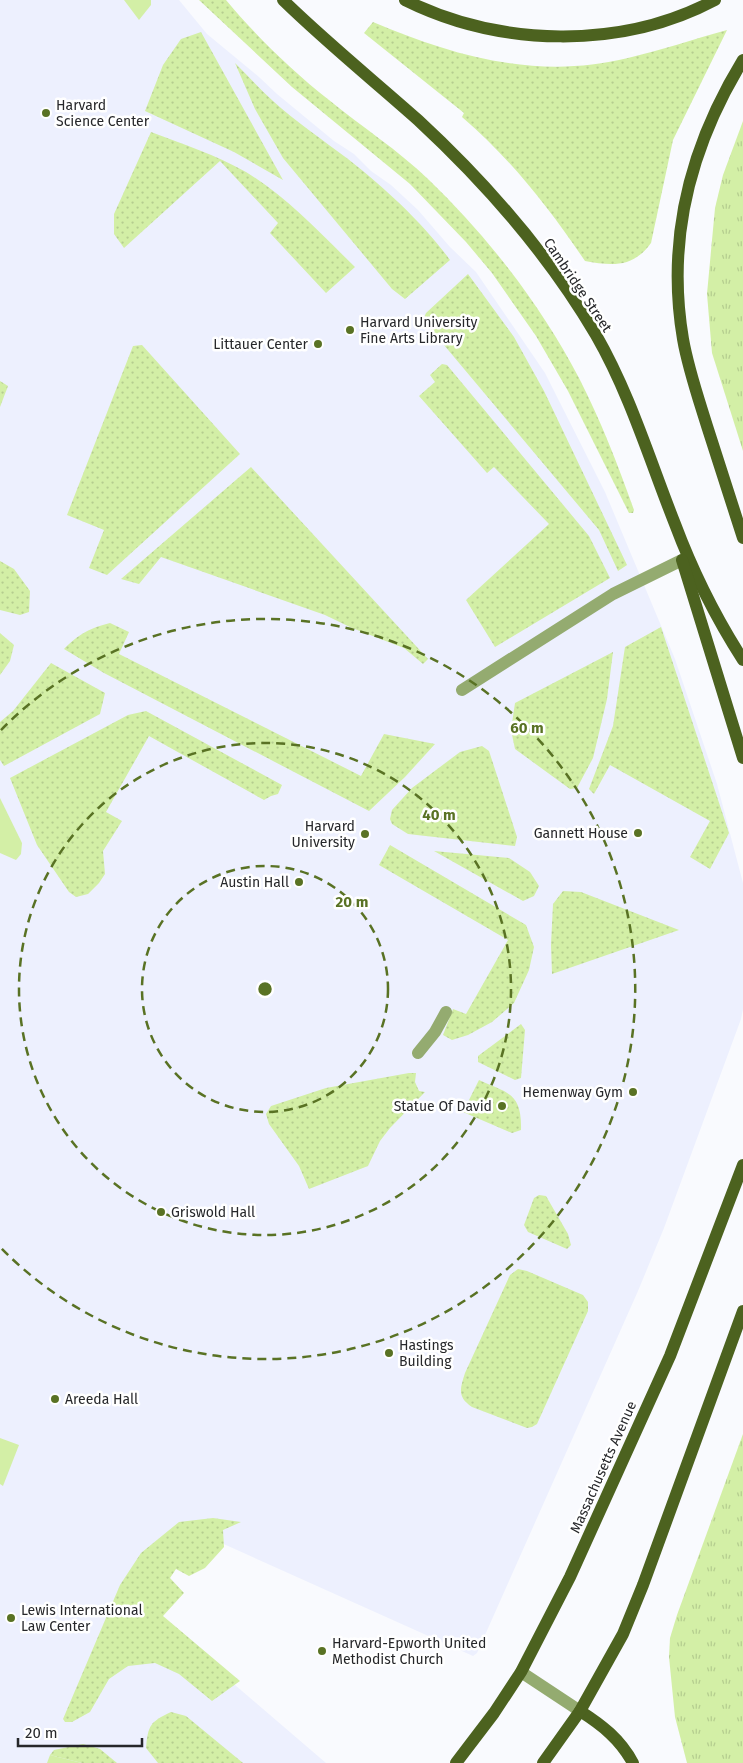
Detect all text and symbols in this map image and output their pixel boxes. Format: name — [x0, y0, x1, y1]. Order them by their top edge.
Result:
place label: Harvard Science Center — [56, 97, 150, 130]
marker: Harvard Science Center — [40, 107, 52, 119]
street label: Cambridge Street — [540, 235, 616, 336]
place label: Harvard University Fine Arts Library — [360, 314, 477, 347]
marker: Harvard University Fine Arts Library — [344, 324, 356, 336]
place label: Littauer Center — [213, 336, 309, 353]
marker: Littauer Center — [312, 338, 324, 350]
text: 60 m — [510, 719, 544, 737]
text: 40 m — [422, 806, 456, 824]
place label: Harvard University — [292, 818, 355, 851]
place label: Gannett House — [534, 825, 628, 842]
marker: Gannett House — [632, 827, 644, 839]
marker: Harvard University — [359, 828, 371, 840]
place label: Austin Hall — [220, 874, 289, 891]
marker: Austin Hall — [293, 876, 305, 888]
text: 20 m — [336, 893, 368, 911]
centre of rings — [256, 980, 274, 998]
place label: Hemenway Gym — [522, 1084, 623, 1101]
marker: Hemenway Gym — [627, 1086, 639, 1098]
place label: Statue Of David — [394, 1098, 492, 1115]
marker: Statue Of David — [496, 1100, 508, 1112]
place label: Griswold Hall — [171, 1204, 255, 1221]
marker: Griswold Hall — [155, 1206, 167, 1218]
place label: Hastings Building — [399, 1337, 454, 1370]
marker: Hastings Building — [383, 1347, 395, 1359]
place label: Areeda Hall — [65, 1391, 138, 1408]
marker: Areeda Hall — [49, 1393, 61, 1405]
street label: Massachusetts Avenue — [567, 1399, 640, 1536]
place label: Lewis International Law Center — [21, 1602, 142, 1635]
marker: Lewis International Law Center — [5, 1612, 17, 1624]
place label: Harvard-Epworth United Methodist Church — [332, 1635, 486, 1668]
marker: Harvard-Epworth United Methodist Church — [316, 1645, 328, 1657]
scale bar — [18, 1716, 141, 1748]
text: 20 m — [25, 1724, 58, 1742]

